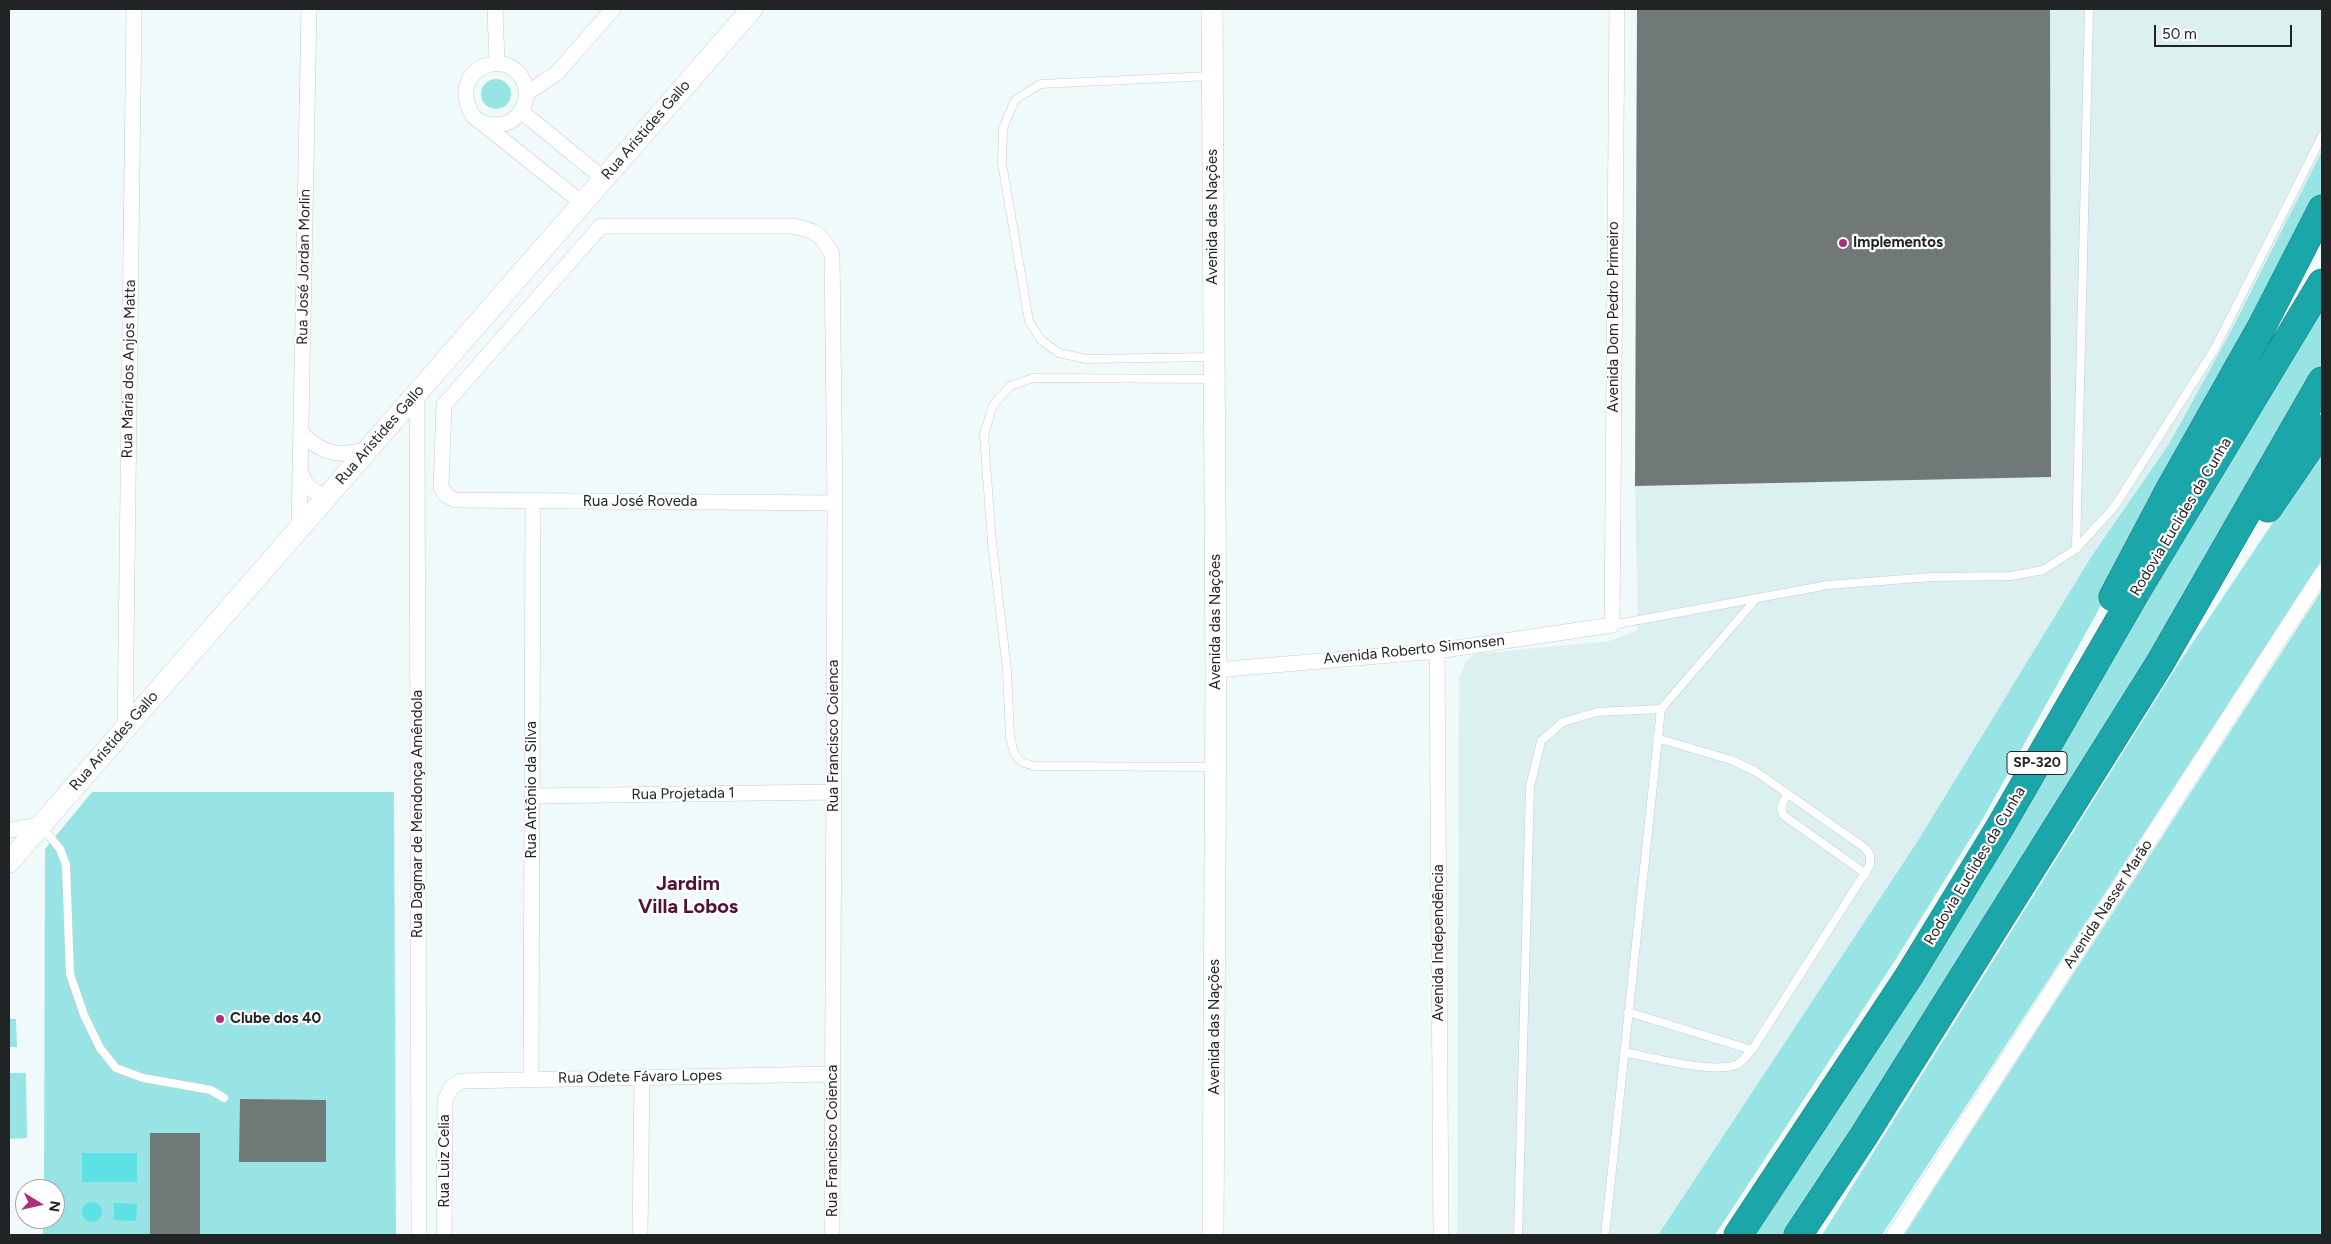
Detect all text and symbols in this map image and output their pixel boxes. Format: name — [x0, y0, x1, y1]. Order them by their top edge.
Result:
scale bar — [2156, 15, 2294, 47]
text: 50 m — [2162, 25, 2197, 43]
street label: Rua Aristides Gallo — [598, 77, 694, 183]
street label: Avenida das Nações — [1204, 149, 1222, 285]
street label: Rua José Jordan Morlin — [294, 189, 314, 345]
street label: Avenida Dom Pedro Primeiro — [1605, 221, 1623, 413]
place label: Implementos — [1853, 234, 1943, 252]
marker: Implementos — [1837, 237, 1849, 249]
street label: Rua Maria dos Anjos Matta — [118, 279, 140, 459]
street label: Rua Aristides Gallo — [332, 382, 428, 488]
street label: Rodovia Euclides da Cunha — [2127, 435, 2235, 599]
street label: Rua José Roveda — [583, 493, 697, 511]
street label: Avenida das Nações — [1207, 554, 1225, 690]
street label: Avenida Roberto Simonsen — [1323, 632, 1505, 668]
street label: Rua Francisco Coienca — [825, 660, 843, 812]
street label: Rua Aristides Gallo — [66, 688, 162, 794]
street label: Rua Dagmar de Mendonça Amêndola — [409, 690, 427, 938]
street label: Rua Antônio da Silva — [523, 721, 541, 859]
road number: SP-320 — [2007, 751, 2067, 774]
street label: Rua Projetada 1 — [631, 784, 735, 804]
street label: Rodovia Euclides da Cunha — [1921, 784, 2029, 948]
street label: Avenida Nasser Marão — [2060, 836, 2156, 972]
street label: Avenida Independência — [1430, 864, 1448, 1022]
district label: Jardim Villa Lobos — [638, 872, 738, 919]
street label: Avenida das Nações — [1206, 959, 1224, 1095]
place label: Clube dos 40 — [230, 1010, 321, 1028]
marker: Clube dos 40 — [214, 1013, 226, 1025]
street label: Rua Francisco Coienca — [824, 1065, 842, 1217]
street label: Rua Odete Fávaro Lopes — [558, 1067, 722, 1087]
street label: Rua Luiz Celia — [436, 1114, 454, 1208]
north arrow — [15, 1179, 65, 1229]
text: N — [45, 1200, 64, 1213]

